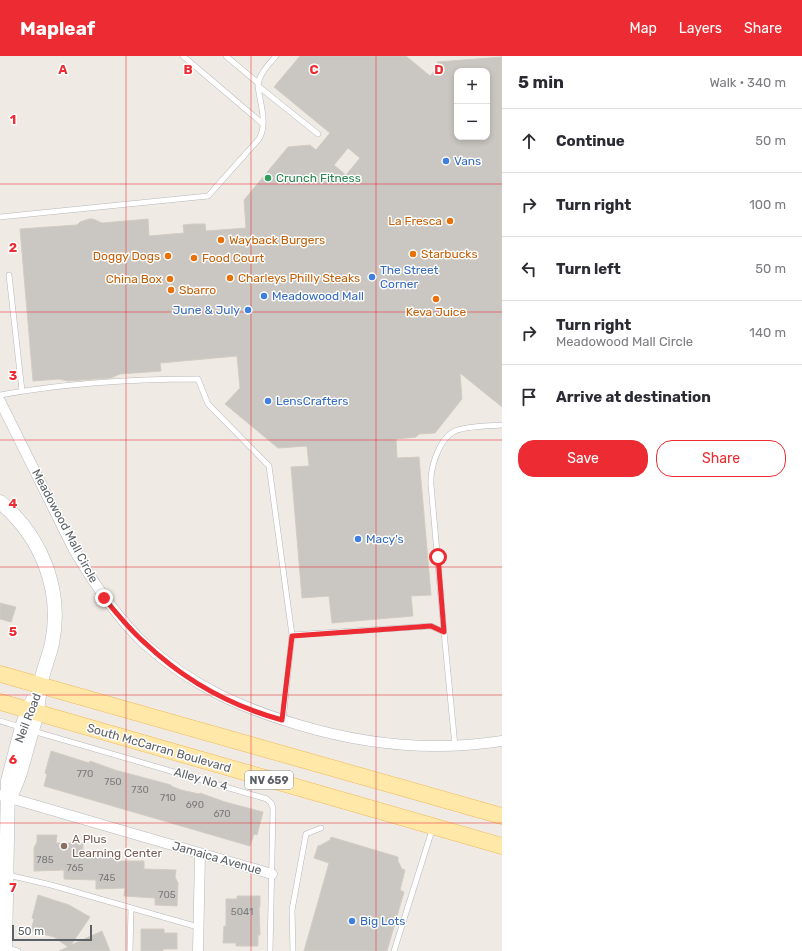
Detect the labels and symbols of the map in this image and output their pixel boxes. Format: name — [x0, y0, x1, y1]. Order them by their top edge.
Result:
text: A — [58, 62, 68, 77]
text: B — [183, 62, 193, 77]
text: C — [309, 62, 319, 77]
text: D — [434, 62, 444, 77]
text: 1 — [10, 112, 16, 127]
place label: Vans — [454, 154, 481, 168]
marker: Vans — [441, 156, 451, 166]
place label: Crunch Fitness — [276, 171, 361, 185]
marker: Crunch Fitness — [263, 173, 273, 183]
place label: La Fresca — [388, 214, 442, 228]
marker: La Fresca — [445, 216, 455, 226]
place label: Wayback Burgers — [229, 233, 325, 247]
marker: Wayback Burgers — [216, 235, 226, 245]
text: 2 — [9, 240, 17, 255]
place label: Starbucks — [421, 247, 478, 261]
place label: Doggy Dogs — [93, 249, 160, 263]
marker: Starbucks — [408, 249, 418, 259]
marker: Doggy Dogs — [163, 251, 173, 261]
place label: Food Court — [202, 251, 264, 265]
marker: Food Court — [189, 253, 199, 263]
place label: The Street Corner — [380, 263, 439, 291]
place label: Charleys Philly Steaks — [238, 271, 360, 285]
place label: China Box — [106, 272, 163, 286]
marker: The Street Corner — [367, 272, 377, 282]
marker: Charleys Philly Steaks — [225, 273, 235, 283]
marker: China Box — [165, 274, 175, 284]
place label: Sbarro — [179, 283, 216, 297]
marker: Sbarro — [166, 285, 176, 295]
place label: Meadowood Mall — [272, 289, 364, 303]
marker: Meadowood Mall — [259, 291, 269, 301]
marker: Keva Juice — [431, 294, 441, 304]
place label: June & July — [173, 303, 240, 317]
marker: June & July — [243, 305, 253, 315]
place label: Keva Juice — [406, 305, 466, 319]
text: 3 — [9, 368, 18, 383]
place label: LensCrafters — [276, 394, 348, 408]
marker: LensCrafters — [263, 396, 273, 406]
street label: Meadowood Mall Circle — [29, 467, 101, 585]
text: 4 — [9, 496, 18, 511]
place label: Macy's — [366, 532, 404, 546]
marker: Macy's — [353, 534, 363, 544]
route start — [429, 548, 447, 566]
route end — [95, 589, 113, 607]
text: 5 — [9, 624, 17, 639]
street label: Neil Road — [12, 691, 44, 745]
street label: South McCarran Boulevard — [85, 721, 233, 775]
text: 6 — [9, 752, 18, 767]
street label: Alley No 4 — [173, 765, 230, 793]
house number: 770 — [77, 768, 93, 780]
road number: NV 659 — [245, 771, 293, 789]
house number: 750 — [104, 776, 122, 788]
house number: 730 — [131, 784, 149, 796]
house number: 710 — [160, 792, 176, 804]
house number: 690 — [186, 799, 204, 811]
house number: 670 — [213, 808, 231, 820]
place label: A Plus Learning Center — [72, 832, 162, 860]
street label: Jamaica Avenue — [171, 839, 264, 878]
marker: A Plus Learning Center — [59, 841, 69, 851]
house number: 785 — [36, 854, 54, 866]
house number: 765 — [67, 862, 83, 874]
house number: 745 — [99, 872, 116, 884]
text: 7 — [9, 880, 17, 895]
house number: 705 — [158, 889, 176, 901]
house number: 5041 — [231, 906, 253, 918]
place label: Big Lots — [360, 914, 405, 928]
marker: Big Lots — [347, 916, 357, 926]
scale bar — [12, 923, 92, 942]

